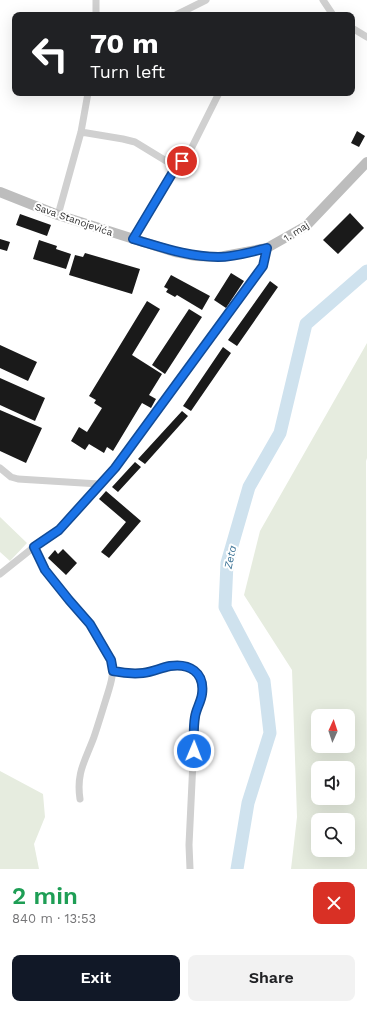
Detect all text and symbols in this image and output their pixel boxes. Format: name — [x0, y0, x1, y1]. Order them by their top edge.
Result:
text: 70 m — [90, 27, 159, 60]
icon: left — [24, 28, 76, 80]
text: Turn left — [90, 61, 165, 82]
pin — [165, 144, 199, 178]
icon: arrive — [171, 150, 193, 172]
street label: Sava Stanojevića — [33, 201, 115, 238]
street label: 1. maj — [282, 219, 311, 244]
water label: Zeta — [221, 544, 239, 571]
north arrow — [311, 709, 355, 753]
map controls — [311, 709, 355, 857]
position arrow — [173, 730, 215, 772]
button: sound — [311, 761, 355, 805]
button: search — [311, 813, 355, 857]
text: 2 min — [12, 882, 78, 910]
button: close — [313, 882, 355, 924]
text: 840 m · 13:53 — [12, 911, 96, 926]
button: Exit — [12, 955, 180, 1001]
button: Share — [188, 955, 355, 1001]

